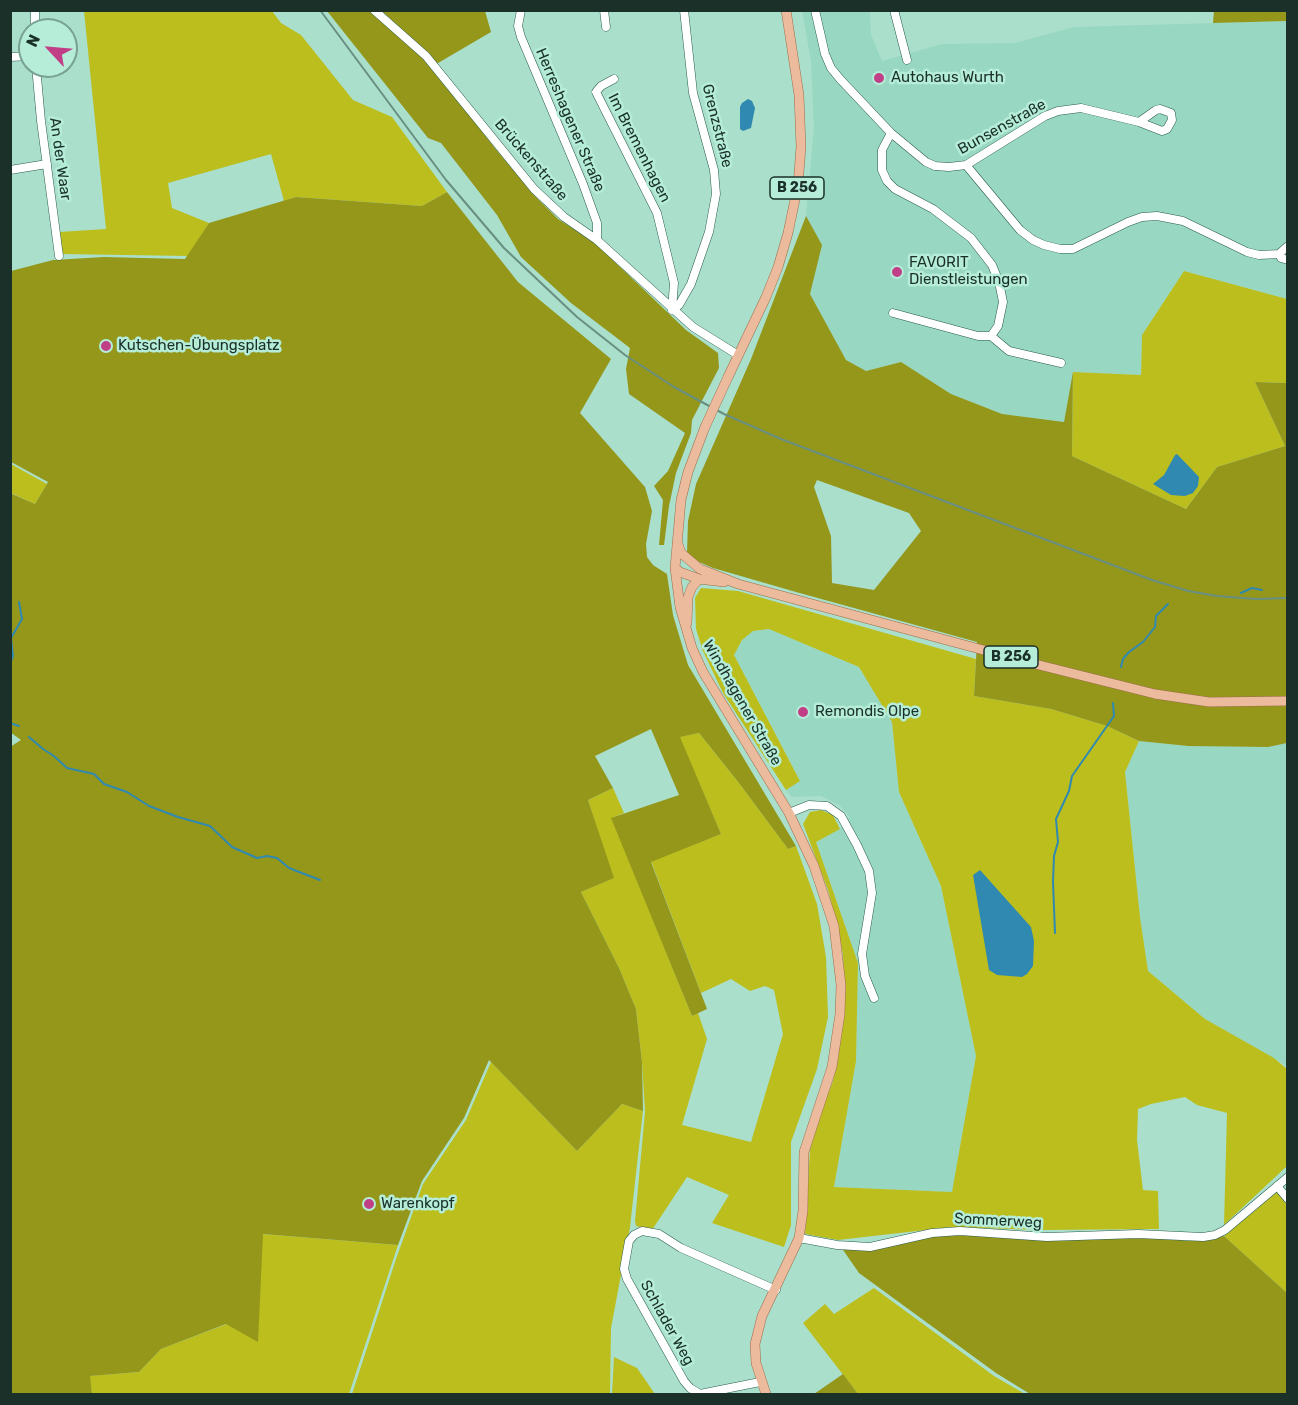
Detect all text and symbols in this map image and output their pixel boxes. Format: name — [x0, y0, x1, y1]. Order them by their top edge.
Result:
north arrow — [18, 18, 78, 78]
text: N — [22, 31, 44, 50]
street label: Herreshagener Straße — [532, 45, 608, 195]
place label: Autohaus Wurth — [891, 69, 1004, 87]
marker: Autohaus Wurth — [872, 71, 886, 85]
street label: Grenzstraße — [698, 82, 736, 170]
street label: Im Bremenhagen — [604, 91, 674, 205]
street label: Bunsenstraße — [955, 95, 1049, 159]
street label: Brückenstraße — [491, 115, 571, 205]
street label: An der Waar — [45, 116, 75, 202]
road number: B 256 — [770, 177, 824, 199]
place label: FAVORIT Dienstleistungen — [909, 254, 1028, 289]
marker: FAVORIT Dienstleistungen — [890, 265, 904, 279]
place label: Kutschen-Übungsplatz — [118, 337, 280, 355]
marker: Kutschen-Übungsplatz — [99, 339, 113, 353]
street label: Windhagener Straße — [699, 637, 785, 769]
road number: B 256 — [984, 646, 1038, 668]
place label: Remondis Olpe — [815, 703, 919, 721]
marker: Remondis Olpe — [796, 705, 810, 719]
place label: Warenkopf — [381, 1195, 455, 1213]
marker: Warenkopf — [362, 1197, 376, 1211]
street label: Sommerweg — [954, 1210, 1042, 1232]
street label: Schlader Weg — [636, 1277, 698, 1369]

